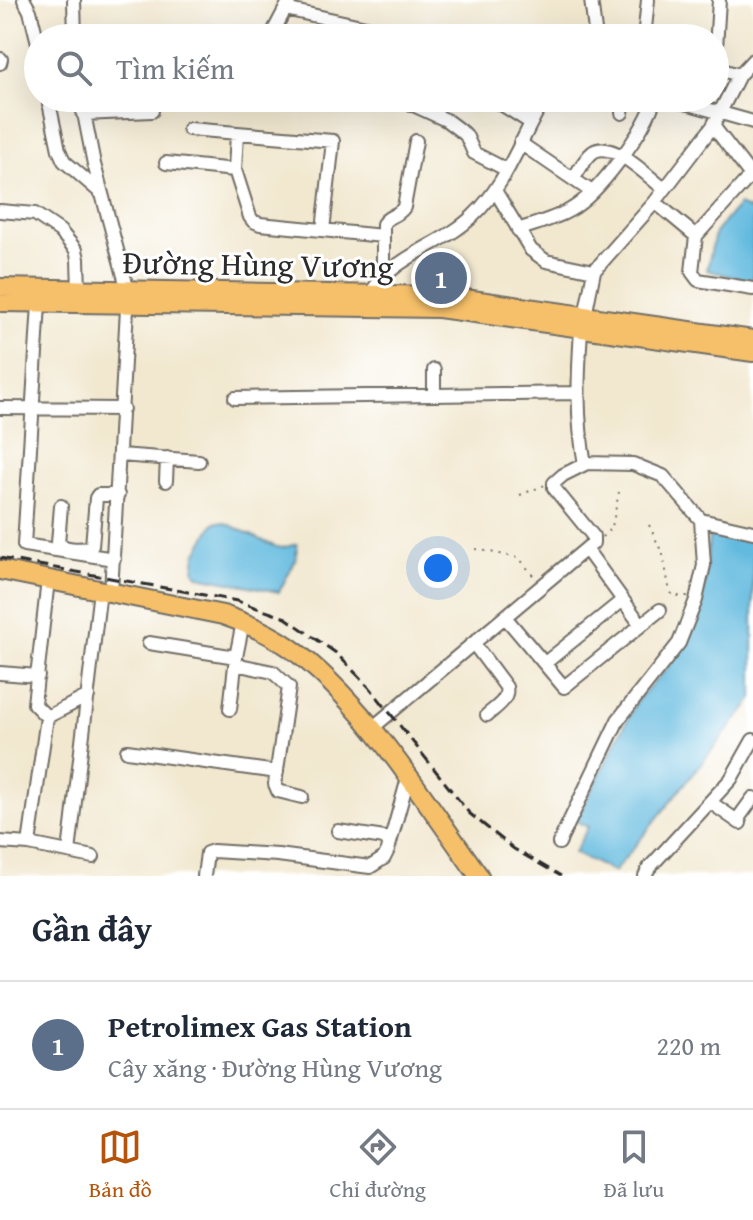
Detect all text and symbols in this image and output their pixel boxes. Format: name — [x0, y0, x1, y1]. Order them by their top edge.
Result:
search box — [24, 24, 729, 112]
icon: search — [52, 46, 96, 90]
text: Tìm kiếm — [116, 46, 235, 90]
street label: Đường Hùng Vương — [122, 238, 394, 290]
pin: 1 — [415, 248, 467, 308]
your location — [418, 548, 458, 588]
text: Gần đây — [32, 904, 152, 953]
text: Petrolimex Gas Station — [108, 1004, 412, 1048]
text: 1 — [51, 1026, 65, 1065]
text: 220 m — [656, 1026, 721, 1065]
text: Cây xăng · Đường Hùng Vương — [108, 1048, 442, 1087]
tab: Bản đồ — [89, 1125, 152, 1205]
tab: Chỉ đường — [329, 1125, 426, 1205]
tab: Đã lưu — [604, 1125, 664, 1205]

